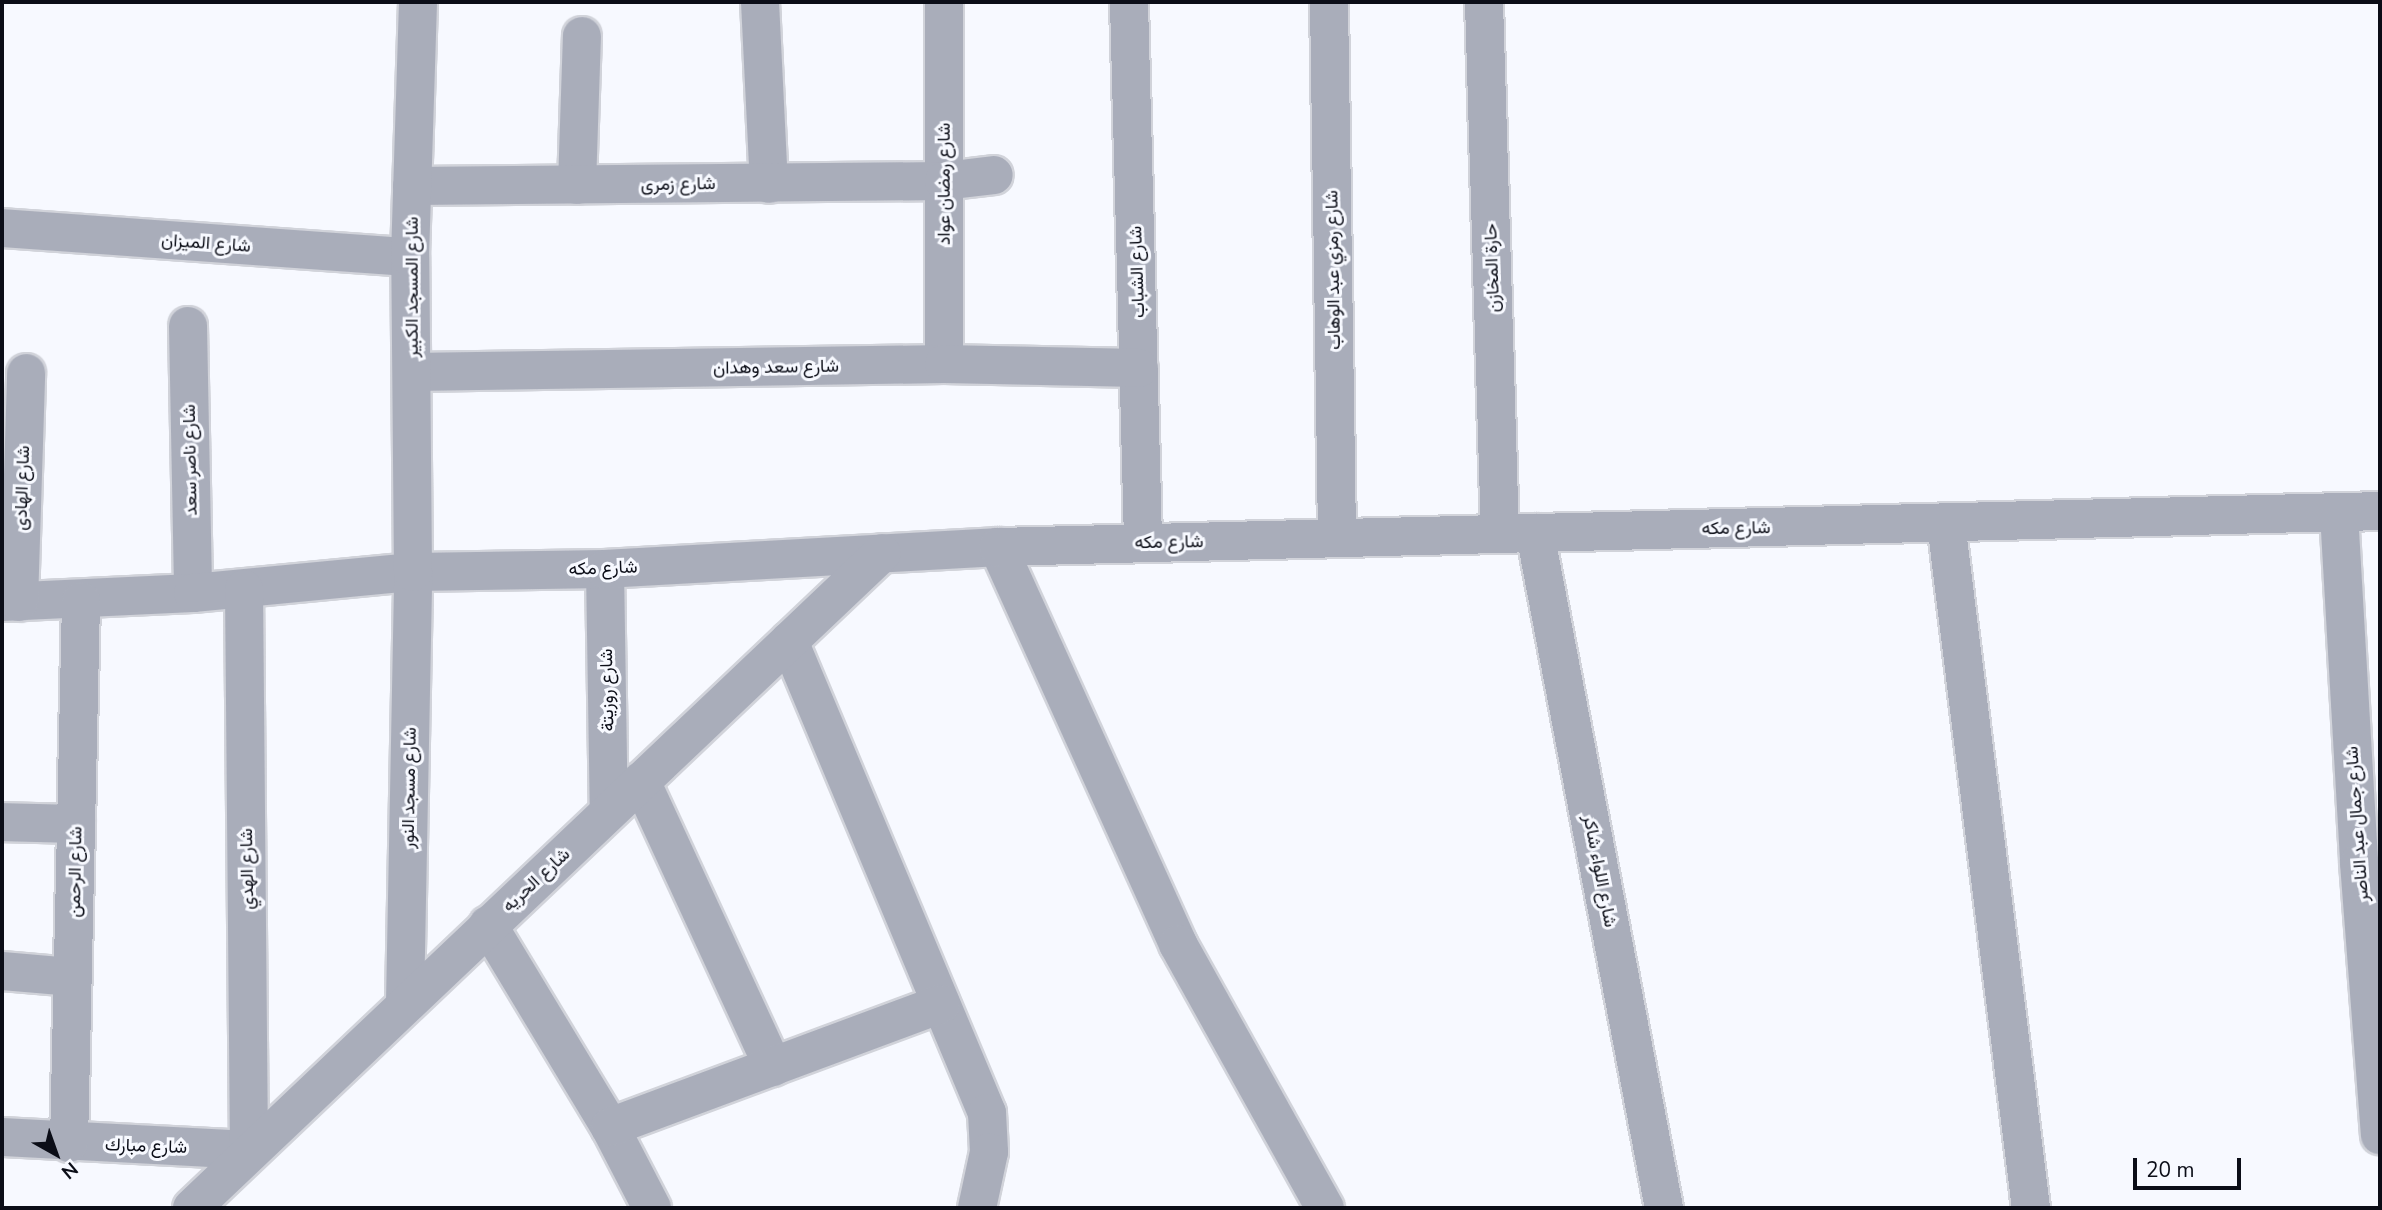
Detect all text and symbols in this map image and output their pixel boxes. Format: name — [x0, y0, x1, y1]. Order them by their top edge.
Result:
street label: شارع رمضان عواد — [933, 123, 955, 245]
street label: شارع زمرى — [640, 173, 716, 195]
street label: شارع رمزي عبد الوهاب — [1321, 190, 1345, 350]
street label: شارع المسجد الكبير — [401, 216, 423, 358]
street label: حارة المخازن — [1480, 223, 1504, 313]
street label: شارع الشباب — [1125, 226, 1149, 318]
street label: شارع الميزان — [160, 229, 252, 257]
street label: شارع سعد وهدان — [713, 355, 839, 379]
street label: شارع ناصر سعد — [178, 404, 202, 516]
street label: شارع الهادى — [10, 445, 34, 531]
street label: شارع مكه — [1701, 517, 1771, 539]
street label: شارع مكه — [1134, 531, 1204, 553]
street label: شارع مكه — [568, 556, 638, 580]
street label: شارع روزيتة — [595, 648, 619, 732]
street label: شارع مسجد النور — [397, 727, 421, 849]
street label: شارع جمال عبد الناصر — [2341, 745, 2373, 903]
street label: شارع اللواء شاكر — [1579, 813, 1621, 929]
street label: شارع الرحمن — [63, 826, 87, 918]
street label: شارع الهدي — [235, 828, 259, 910]
street label: شارع الحريه — [498, 843, 574, 917]
north arrow — [21, 1119, 91, 1189]
street label: شارع مبارك — [105, 1134, 187, 1158]
scale bar — [2137, 1144, 2246, 1188]
text: N — [56, 1156, 83, 1185]
text: 20 m — [2146, 1156, 2195, 1184]

